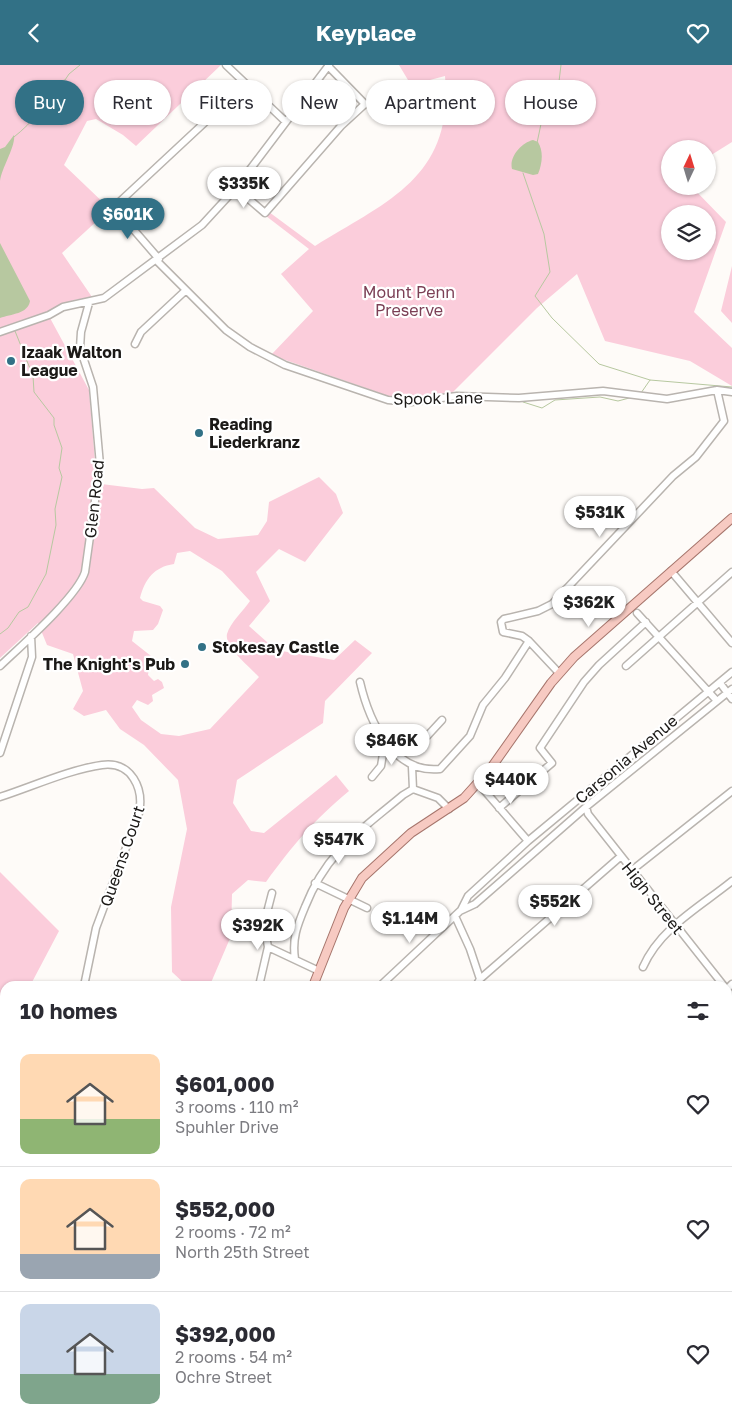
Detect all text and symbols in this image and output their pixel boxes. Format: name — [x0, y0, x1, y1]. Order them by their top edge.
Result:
icon: back — [20, 19, 48, 47]
text: Keyplace — [316, 19, 416, 46]
icon: heart — [684, 19, 712, 47]
chip: Buy — [15, 80, 84, 125]
chip: Rent — [94, 80, 171, 125]
chip: Filters — [181, 80, 272, 125]
chip: New — [282, 80, 356, 125]
chip: Apartment — [366, 80, 495, 125]
chip: House — [505, 80, 596, 125]
north arrow — [661, 140, 716, 195]
map controls — [661, 140, 716, 260]
pin: $335K — [209, 167, 279, 209]
text: $335K — [218, 173, 270, 193]
pin: $601K — [93, 197, 163, 240]
text: $601K — [102, 204, 154, 224]
button: layers — [661, 205, 716, 260]
park label: Mount Penn Preserve — [363, 282, 455, 320]
place label: Izaak Walton League — [21, 342, 122, 380]
marker: Izaak Walton League — [5, 355, 17, 367]
street label: Spook Lane — [393, 387, 483, 409]
place label: Reading Liederkranz — [209, 414, 300, 452]
marker: Reading Liederkranz — [193, 427, 205, 439]
street label: Glen Road — [80, 459, 108, 539]
pin: $531K — [565, 495, 635, 538]
text: $531K — [575, 502, 625, 522]
pin: $362K — [554, 585, 624, 628]
text: $362K — [563, 592, 615, 612]
place label: Stokesay Castle — [212, 637, 339, 657]
marker: Stokesay Castle — [196, 641, 208, 653]
place label: The Knight's Pub — [43, 654, 175, 674]
marker: The Knight's Pub — [179, 658, 191, 670]
street label: Carsonia Avenue — [571, 710, 681, 808]
pin: $846K — [357, 723, 427, 766]
text: $846K — [366, 730, 418, 750]
pin: $440K — [476, 763, 546, 805]
text: $440K — [485, 769, 537, 789]
street label: Queens Court — [95, 803, 149, 909]
pin: $547K — [304, 823, 374, 865]
text: $547K — [314, 829, 364, 849]
street label: High Street — [618, 858, 688, 938]
pin: $552K — [520, 885, 590, 927]
text: $552K — [529, 891, 581, 911]
pin: $1.14M — [369, 901, 451, 944]
text: $1.14M — [382, 908, 438, 928]
pin: $392K — [223, 909, 293, 951]
text: $392K — [232, 915, 284, 935]
icon: filters — [684, 997, 712, 1025]
text: 10 homes — [20, 998, 118, 1024]
text: $601,000 — [175, 1071, 275, 1097]
icon: home — [60, 1074, 120, 1134]
icon: heart — [684, 1090, 712, 1118]
text: 3 rooms · 110 m² — [175, 1097, 298, 1117]
text: Spuhler Drive — [175, 1117, 279, 1137]
text: $552,000 — [175, 1196, 275, 1222]
icon: home — [60, 1199, 120, 1259]
icon: heart — [684, 1215, 712, 1243]
text: 2 rooms · 72 m² — [175, 1222, 291, 1242]
text: North 25th Street — [175, 1242, 310, 1262]
text: $392,000 — [175, 1321, 276, 1347]
icon: home — [60, 1324, 120, 1384]
icon: heart — [684, 1340, 712, 1368]
text: 2 rooms · 54 m² — [175, 1347, 292, 1367]
text: Ochre Street — [175, 1367, 272, 1387]

